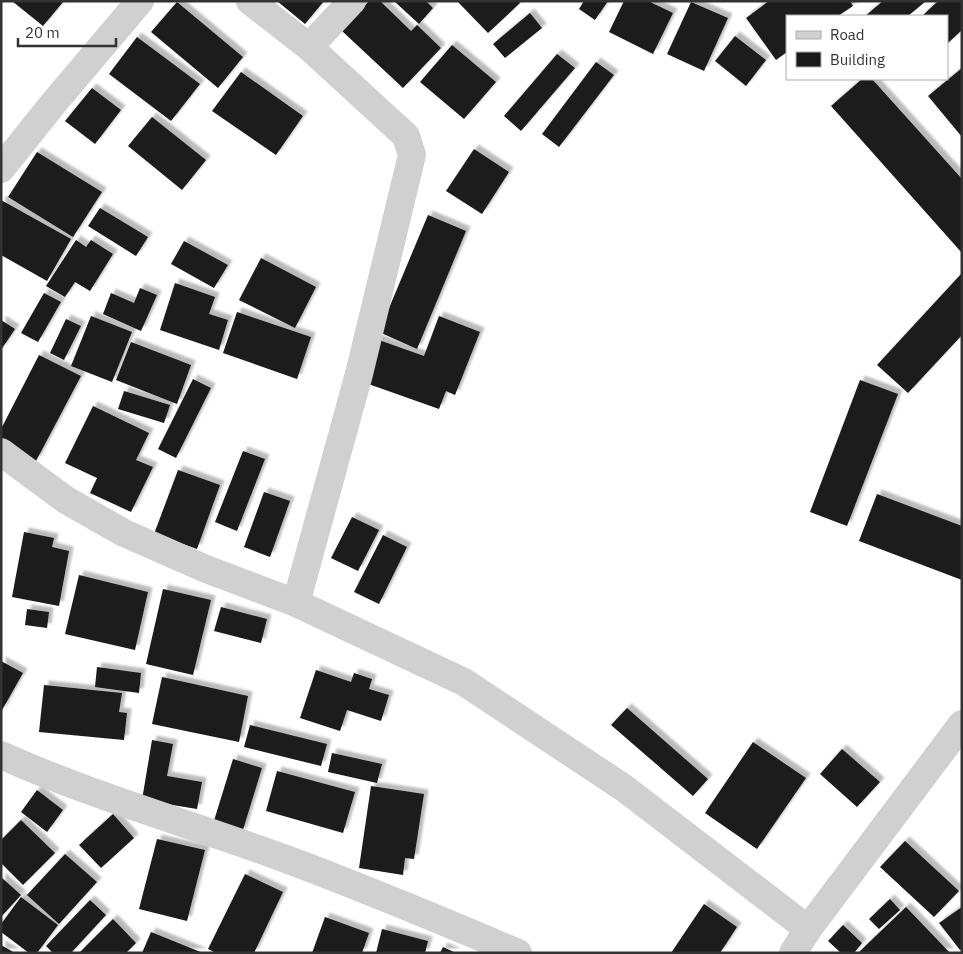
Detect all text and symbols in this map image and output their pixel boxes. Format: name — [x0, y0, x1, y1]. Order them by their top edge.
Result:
scale bar — [18, 15, 115, 47]
legend — [786, 15, 948, 80]
text: 20 m — [25, 23, 60, 42]
text: Road — [830, 25, 865, 44]
text: Building — [830, 50, 885, 69]

